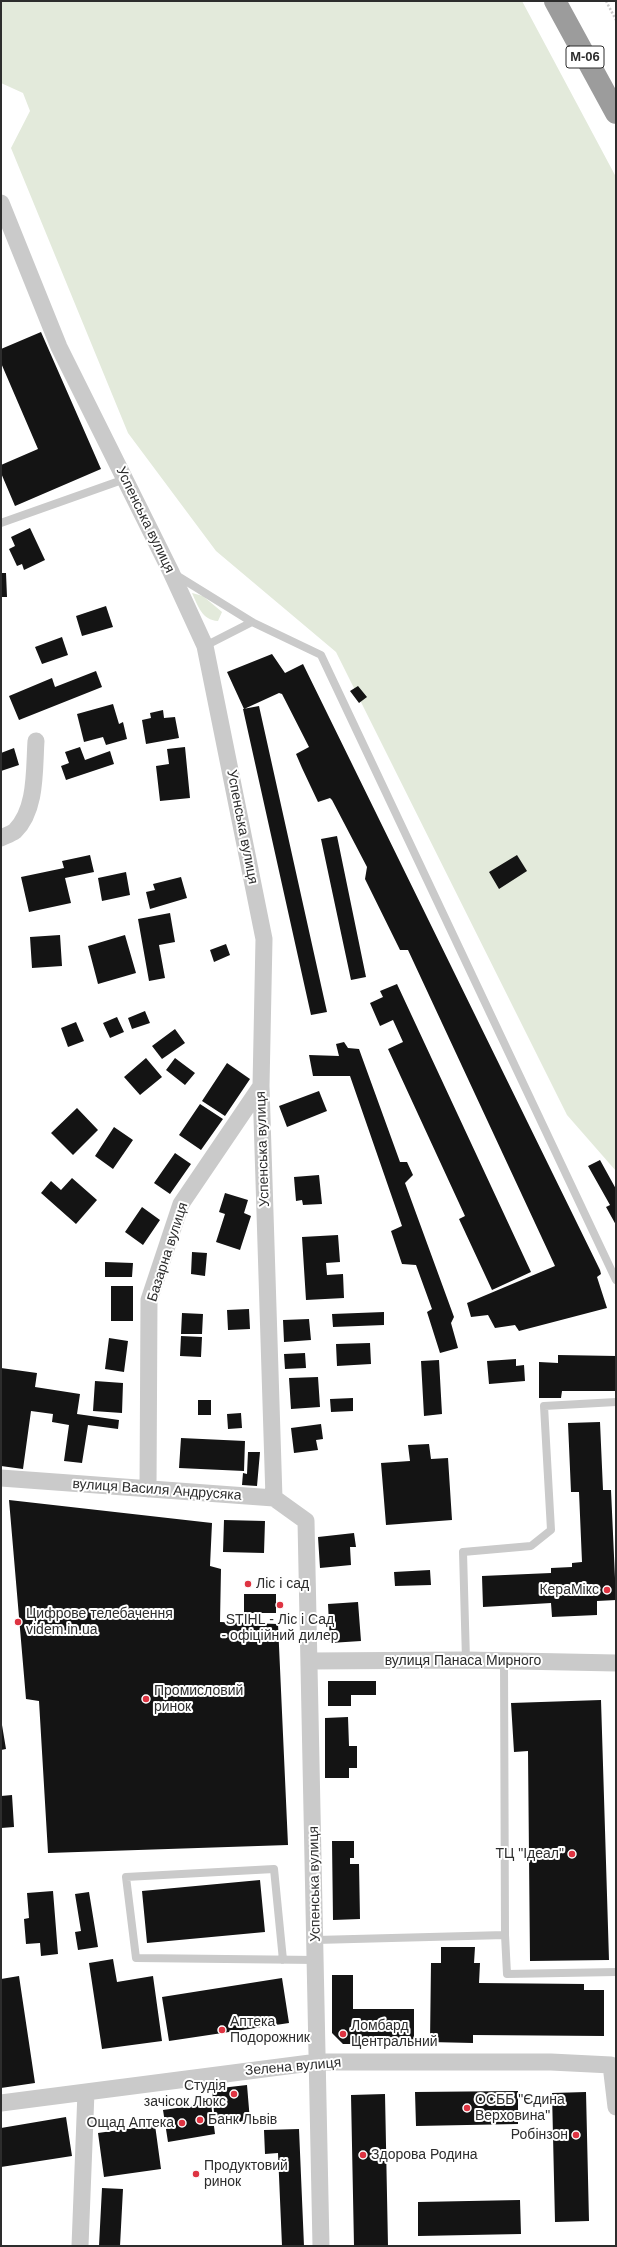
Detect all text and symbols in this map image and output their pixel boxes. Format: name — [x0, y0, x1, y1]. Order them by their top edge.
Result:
road number: М-06 — [566, 46, 604, 68]
street label: Успенська вулиця — [112, 464, 178, 576]
street label: Успенська вулиця — [223, 769, 261, 885]
street label: Успенська вулиця — [253, 1091, 273, 1207]
street label: Базарна вулиця — [144, 1200, 192, 1304]
street label: вулиця Василя Андрусяка — [72, 1476, 242, 1504]
place label: Ліс і сад — [256, 1576, 309, 1592]
marker: Ліс і сад — [243, 1579, 253, 1589]
place label: КераМікс — [539, 1582, 599, 1598]
marker: КераМікс — [602, 1585, 612, 1595]
marker: STIHL - Ліс і Сад - офіційний дилер — [275, 1600, 285, 1610]
place label: Цифрове телебачення videm.in.ua — [26, 1606, 173, 1638]
place label: STIHL - Ліс і Сад - офіційний дилер — [222, 1612, 338, 1644]
marker: Цифрове телебачення videm.in.ua — [13, 1617, 23, 1627]
street label: вулиця Панаса Мирного — [385, 1653, 541, 1669]
place label: Промисловий ринок — [154, 1683, 243, 1716]
marker: Промисловий ринок — [141, 1694, 151, 1704]
street label: Успенська вулиця — [306, 1826, 324, 1942]
place label: ТЦ "Ідеал" — [495, 1846, 564, 1862]
marker: ТЦ "Ідеал" — [567, 1849, 577, 1859]
place label: Аптека Подорожник — [230, 2014, 310, 2046]
place label: Ломбард Центральний — [351, 2018, 438, 2050]
marker: Аптека Подорожник — [217, 2025, 227, 2035]
marker: Ломбард Центральний — [338, 2029, 348, 2039]
street label: Зелена вулиця — [244, 2054, 342, 2080]
place label: Студія зачісок Люкс — [144, 2078, 226, 2110]
marker: Студія зачісок Люкс — [229, 2089, 239, 2099]
place label: ОСББ "Єдина Верховина" — [475, 2092, 565, 2124]
marker: ОСББ "Єдина Верховина" — [462, 2103, 472, 2113]
place label: Банк Львів — [208, 2112, 277, 2128]
place label: Ощад Аптека — [87, 2115, 174, 2131]
marker: Банк Львів — [195, 2115, 205, 2125]
marker: Ощад Аптека — [177, 2118, 187, 2128]
place label: Робінзон — [511, 2127, 568, 2143]
marker: Робінзон — [571, 2130, 581, 2140]
place label: Здорова Родина — [371, 2147, 478, 2163]
marker: Здорова Родина — [358, 2150, 368, 2160]
place label: Продуктовий ринок — [204, 2158, 288, 2190]
marker: Продуктовий ринок — [191, 2169, 201, 2179]

